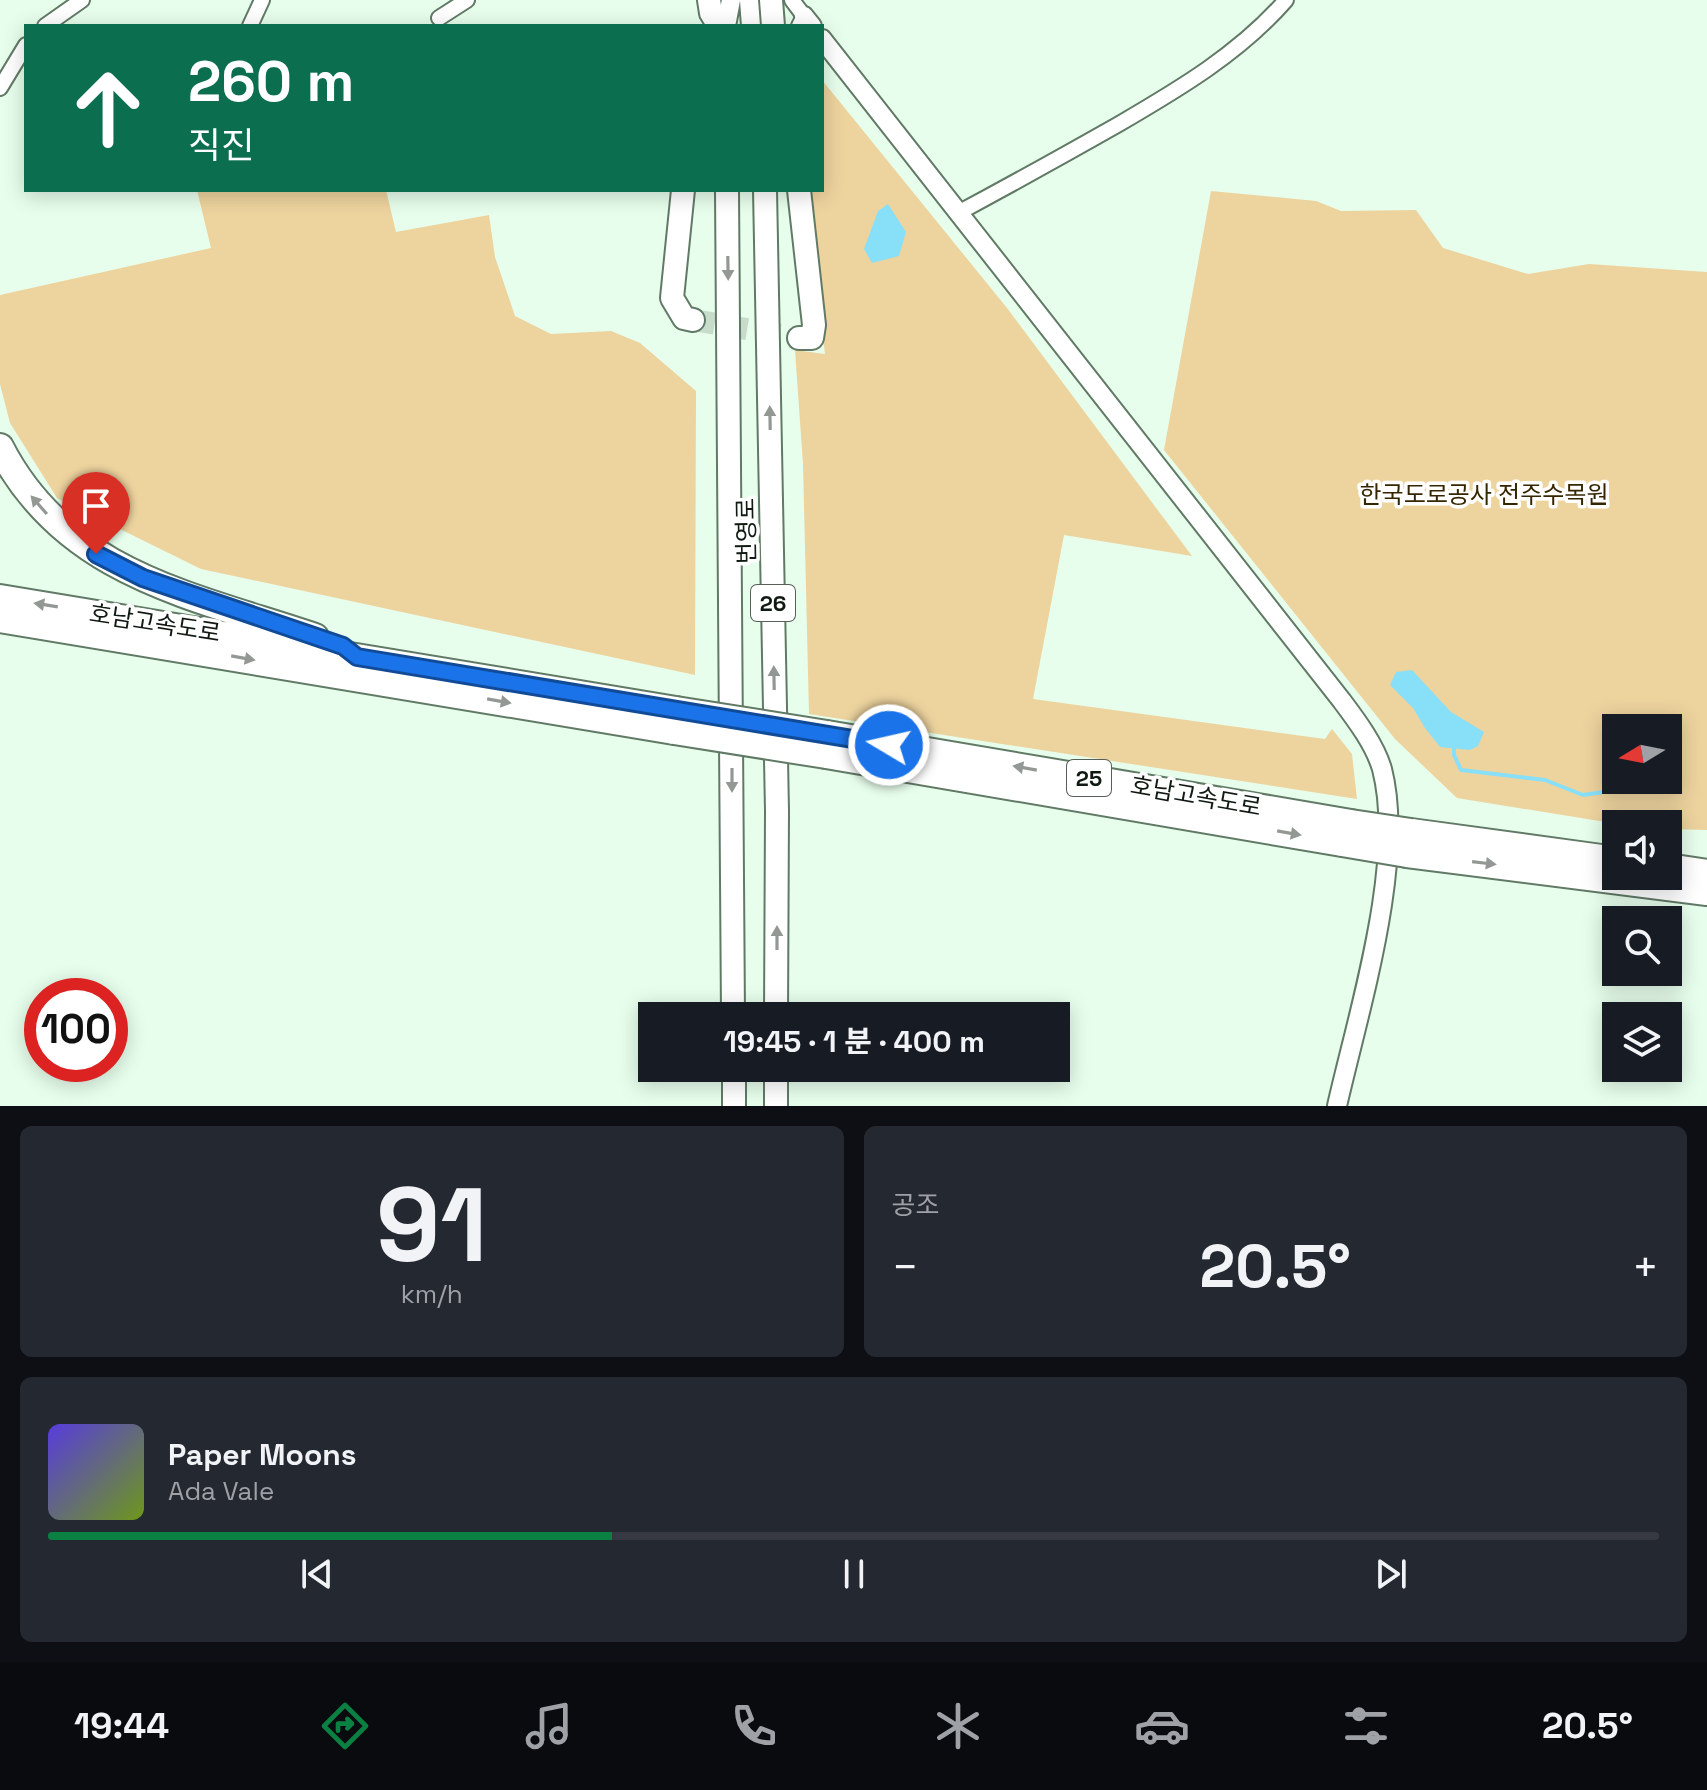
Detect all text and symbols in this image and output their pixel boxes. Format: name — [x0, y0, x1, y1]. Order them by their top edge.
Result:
text: 260 m — [188, 46, 354, 117]
icon: ahead — [56, 56, 160, 160]
text: 직진 — [188, 123, 254, 169]
one-way arrow — [721, 256, 734, 281]
one-way arrow — [763, 405, 776, 430]
pin — [62, 472, 130, 554]
park label: 한국도로공사 전주수목원 — [1359, 479, 1609, 510]
icon: arrive — [74, 484, 118, 528]
one-way arrow — [30, 495, 48, 514]
street label: 번영로 — [730, 498, 762, 564]
road number: 26 — [751, 585, 795, 621]
street label: 호남고속도로 — [87, 597, 223, 649]
one-way arrow — [34, 598, 59, 611]
one-way arrow — [231, 653, 256, 665]
one-way arrow — [768, 665, 781, 690]
one-way arrow — [487, 696, 512, 708]
position arrow — [847, 703, 931, 787]
north arrow — [1602, 714, 1682, 794]
map controls — [1602, 714, 1682, 1082]
road number: 25 — [1067, 760, 1111, 796]
one-way arrow — [1013, 761, 1038, 773]
one-way arrow — [725, 768, 738, 793]
street label: 호남고속도로 — [1128, 769, 1264, 823]
button: sound — [1602, 810, 1682, 890]
one-way arrow — [1277, 828, 1302, 840]
one-way arrow — [1472, 857, 1497, 870]
button: search — [1602, 906, 1682, 986]
one-way arrow — [771, 925, 783, 950]
speed limit sign: 100 — [24, 978, 128, 1082]
button: layers — [1602, 1002, 1682, 1082]
text: 19:45 · 1 분 · 400 m — [723, 1022, 985, 1061]
text: 91 — [376, 1159, 487, 1291]
text: 공조 — [892, 1188, 939, 1222]
text: 20.5° — [1200, 1228, 1351, 1305]
text: − — [892, 1239, 919, 1295]
text: + — [1632, 1239, 1659, 1295]
text: km/h — [401, 1277, 463, 1311]
text: Paper Moons — [168, 1435, 357, 1474]
text: Ada Vale — [168, 1474, 274, 1508]
icon: previous — [295, 1552, 339, 1596]
icon: pause — [832, 1552, 876, 1596]
icon: next — [1369, 1552, 1413, 1596]
icon: directions — [317, 1698, 373, 1754]
icon: music — [521, 1698, 577, 1754]
icon: phone — [726, 1698, 782, 1754]
icon: climate — [930, 1698, 986, 1754]
icon: car — [1134, 1698, 1190, 1754]
icon: filters — [1338, 1698, 1394, 1754]
text: 19:44 — [74, 1703, 169, 1749]
text: 20.5° — [1542, 1703, 1633, 1749]

